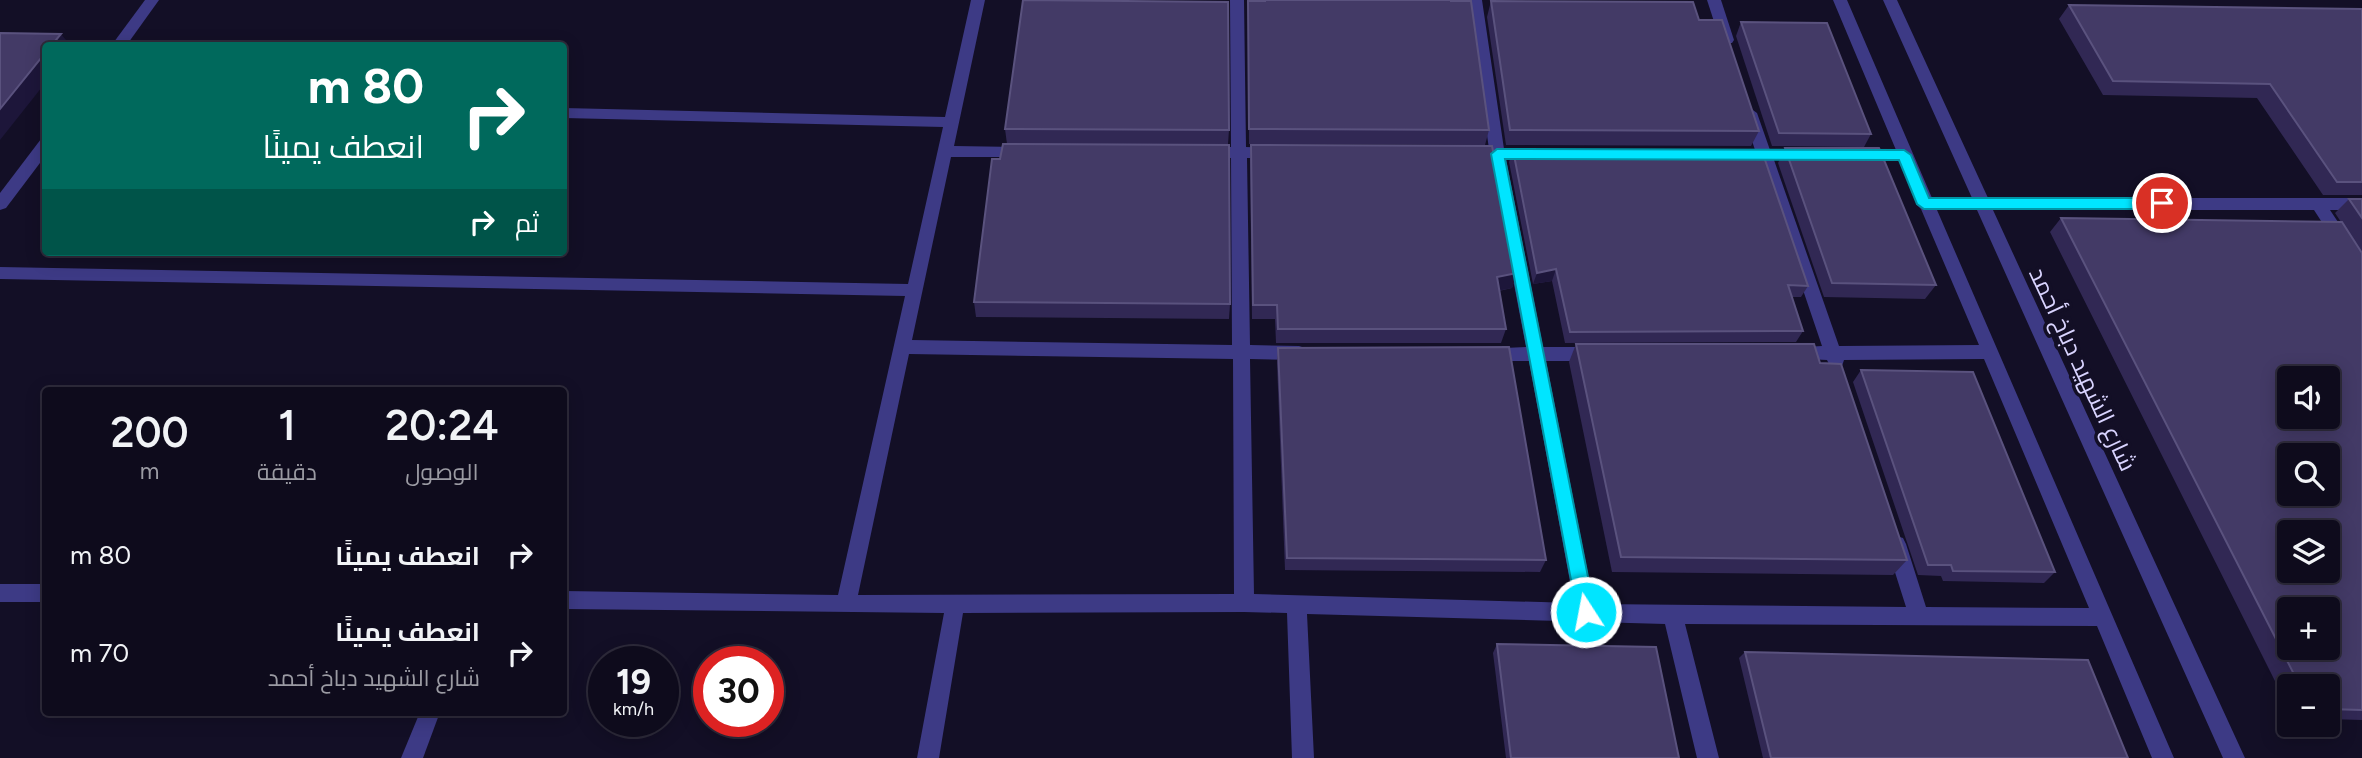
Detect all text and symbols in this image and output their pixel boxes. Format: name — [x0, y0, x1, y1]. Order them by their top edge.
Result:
text: 80 m — [308, 56, 424, 115]
icon: right — [448, 70, 539, 161]
text: انعطف يمينًا — [262, 128, 424, 166]
pin — [2132, 173, 2192, 233]
icon: arrive — [2143, 184, 2181, 222]
icon: right — [463, 203, 501, 241]
text: ثم — [515, 207, 539, 239]
street label: شارع الشهيد دباخ أحمد — [2021, 262, 2144, 476]
map controls — [2277, 366, 2340, 737]
button: sound — [2277, 366, 2340, 429]
text: 1 — [278, 400, 296, 451]
text: 20:24 — [385, 400, 499, 451]
text: 200 — [110, 407, 189, 458]
button: search — [2277, 443, 2340, 506]
text: m — [140, 457, 159, 485]
text: دقيقة — [257, 458, 317, 486]
text: الوصول — [405, 458, 479, 486]
button: layers — [2277, 520, 2340, 583]
icon: right — [501, 536, 539, 574]
text: 80 m — [70, 539, 131, 571]
text: انعطف يمينًا — [335, 540, 480, 572]
position arrow — [1549, 575, 1623, 649]
button: + — [2277, 597, 2340, 660]
text: انعطف يمينًا — [335, 616, 480, 648]
icon: right — [501, 634, 539, 672]
text: 70 m — [70, 637, 129, 669]
speed limit sign: 30 — [693, 646, 784, 737]
text: 19 — [616, 661, 651, 703]
text: شارع الشهيد دباخ أحمد — [268, 664, 480, 692]
button: − — [2277, 674, 2340, 737]
text: km/h — [613, 698, 654, 720]

